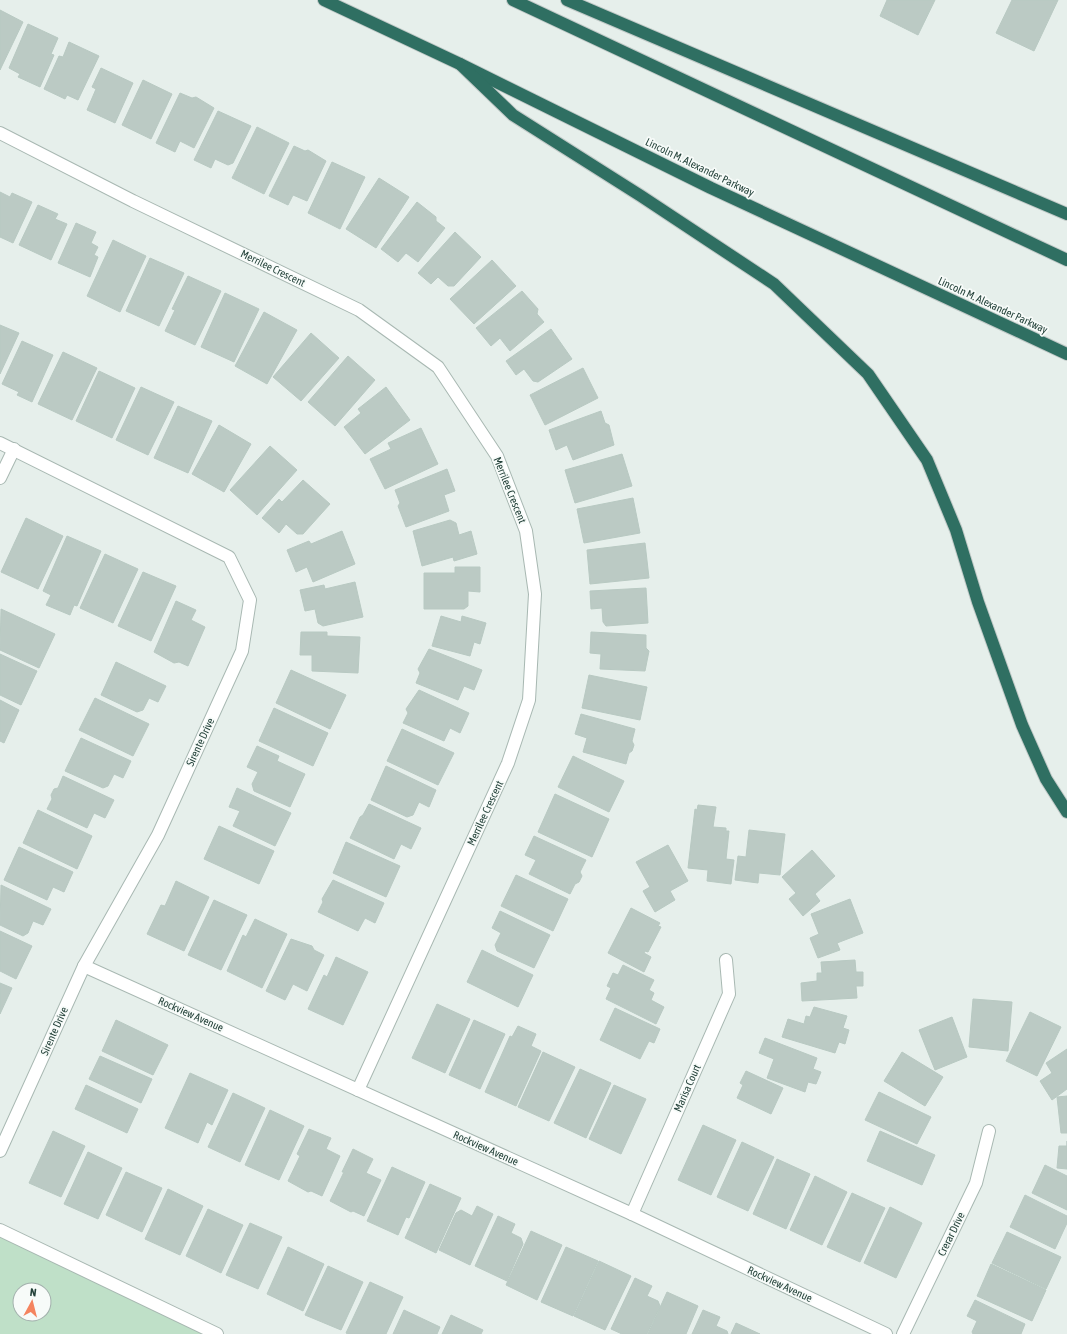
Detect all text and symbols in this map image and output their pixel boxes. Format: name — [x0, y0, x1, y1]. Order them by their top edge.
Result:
street label: Lincoln M. Alexander Parkway — [644, 135, 757, 199]
street label: Merrilee Crescent — [239, 247, 307, 289]
street label: Lincoln M. Alexander Parkway — [936, 274, 1050, 336]
street label: Merrilee Crescent — [491, 455, 529, 525]
street label: Sirente Drive — [184, 716, 216, 768]
street label: Merrilee Crescent — [465, 779, 505, 847]
street label: Rockview Avenue — [157, 994, 225, 1034]
street label: Sirente Drive — [38, 1005, 70, 1057]
street label: Marisa Court — [671, 1062, 703, 1114]
street label: Rockview Avenue — [452, 1128, 520, 1168]
street label: Crerar Drive — [935, 1210, 967, 1258]
street label: Rockview Avenue — [746, 1264, 814, 1304]
north arrow — [12, 1282, 52, 1322]
text: N — [29, 1286, 37, 1298]

